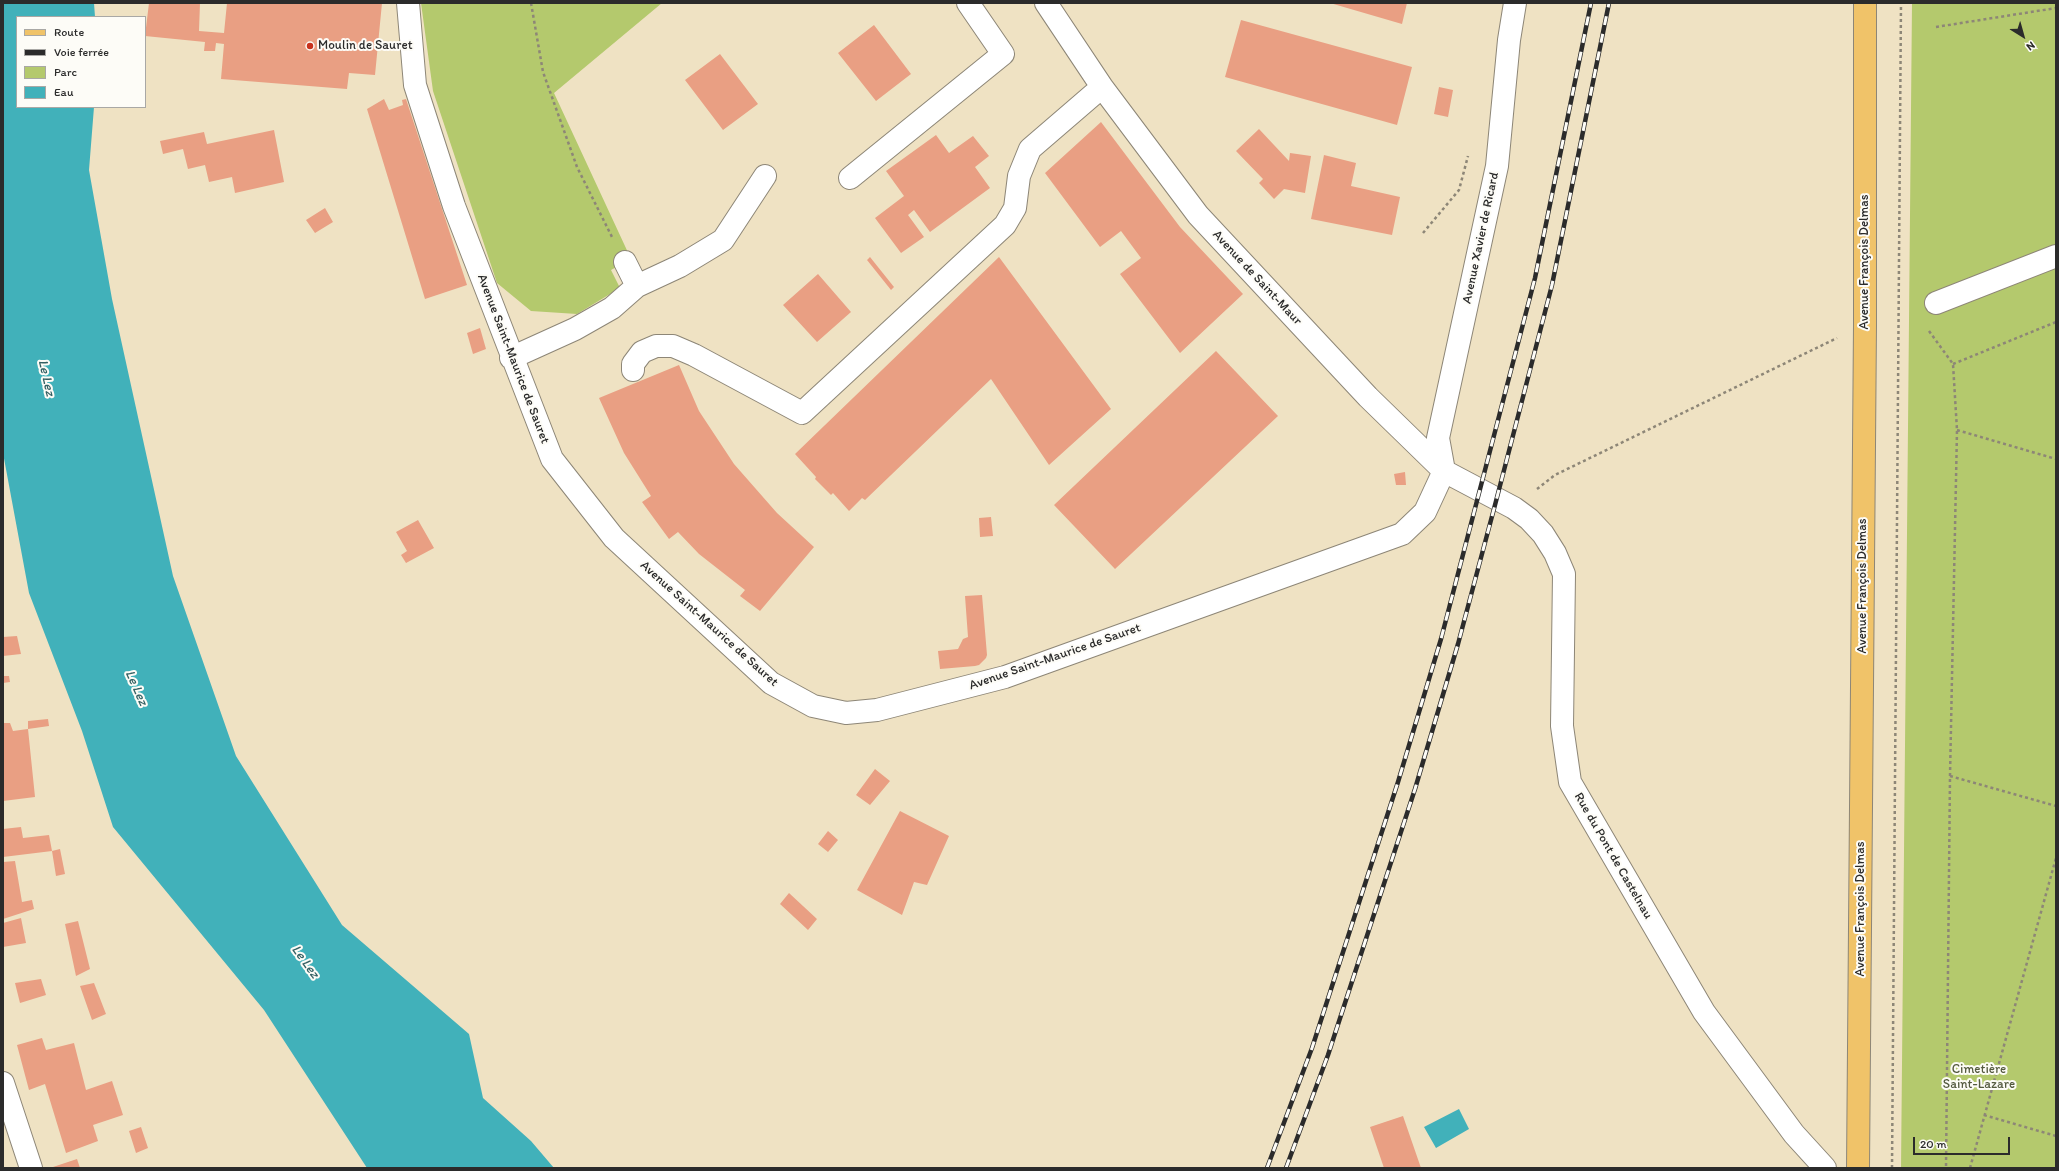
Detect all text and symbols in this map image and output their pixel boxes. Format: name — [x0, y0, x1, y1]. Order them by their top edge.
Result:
legend — [16, 16, 146, 108]
north arrow — [2003, 16, 2043, 56]
text: Route — [54, 25, 84, 39]
place label: Moulin de Sauret — [318, 38, 413, 54]
text: N — [2024, 39, 2037, 53]
marker: Moulin de Sauret — [305, 41, 315, 51]
text: Voie ferrée — [54, 45, 109, 59]
text: Parc — [54, 65, 77, 79]
text: Eau — [54, 85, 73, 99]
street label: Avenue Xavier de Ricard — [1459, 171, 1503, 305]
street label: Avenue François Delmas — [1857, 195, 1873, 329]
street label: Avenue de Saint-Maur — [1209, 227, 1305, 329]
street label: Avenue Saint-Maurice de Sauret — [473, 272, 553, 446]
water label: Le Lez — [34, 358, 58, 398]
street label: Avenue François Delmas — [1855, 519, 1871, 653]
street label: Avenue Saint-Maurice de Sauret — [637, 558, 781, 690]
street label: Avenue Saint-Maurice de Sauret — [967, 620, 1143, 694]
water label: Le Lez — [121, 668, 151, 708]
street label: Rue du Pont de Castelnau — [1570, 790, 1656, 922]
street label: Avenue François Delmas — [1853, 842, 1869, 976]
water label: Le Lez — [287, 942, 323, 982]
park label: Cimetière Saint-Lazare — [1943, 1062, 2015, 1093]
scale bar — [1915, 1129, 2012, 1155]
text: 20 m — [1920, 1137, 1947, 1151]

